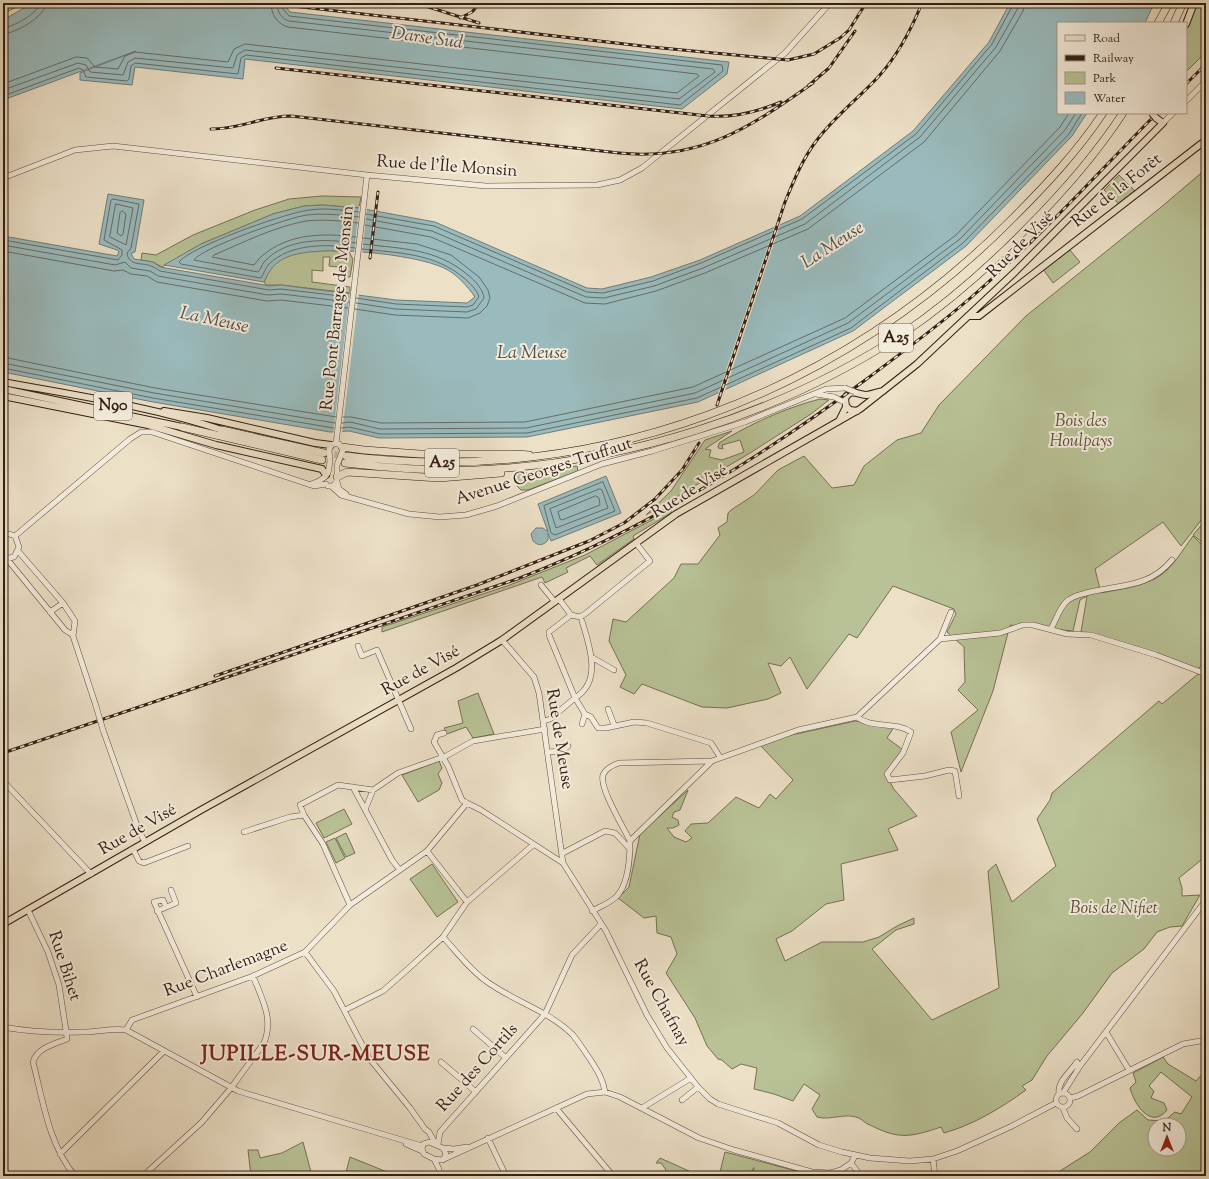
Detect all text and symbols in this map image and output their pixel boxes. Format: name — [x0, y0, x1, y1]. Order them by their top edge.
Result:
water label: Darse Sud — [390, 21, 464, 57]
legend — [1057, 22, 1187, 114]
text: Road — [1093, 30, 1120, 48]
text: Railway — [1093, 50, 1134, 68]
text: Park — [1093, 70, 1116, 88]
text: Water — [1093, 90, 1126, 108]
street label: Rue de la Forêt — [1067, 148, 1167, 234]
street label: Rue de l'Île Monsin — [376, 150, 518, 184]
street label: Rue Pont Barrage de Monsin — [315, 204, 361, 412]
street label: Rue de Visé — [982, 206, 1060, 284]
water label: La Meuse — [797, 216, 869, 276]
water label: La Meuse — [177, 301, 251, 341]
road number: A25 — [879, 324, 913, 352]
water label: La Meuse — [497, 341, 567, 367]
road number: N90 — [94, 392, 132, 420]
park label: Bois des Houlpays — [1050, 410, 1113, 454]
street label: Avenue Georges Truffaut — [453, 432, 636, 512]
road number: A25 — [425, 449, 459, 477]
street label: Rue de Visé — [647, 459, 733, 525]
street label: Rue de Visé — [377, 640, 465, 702]
street label: Rue de Meuse — [539, 687, 579, 791]
street label: Rue de Visé — [95, 798, 181, 862]
park label: Bois de Nifiet — [1070, 897, 1158, 921]
street label: Rue Bihet — [41, 928, 87, 1004]
street label: Rue Charlemagne — [161, 934, 291, 1004]
street label: Rue Chafnay — [627, 955, 695, 1052]
street label: Rue des Cortils — [432, 1018, 524, 1118]
district label: JUPILLE-SUR-MEUSE — [199, 1040, 431, 1070]
north arrow — [1147, 1117, 1187, 1157]
text: N — [1162, 1120, 1172, 1136]

